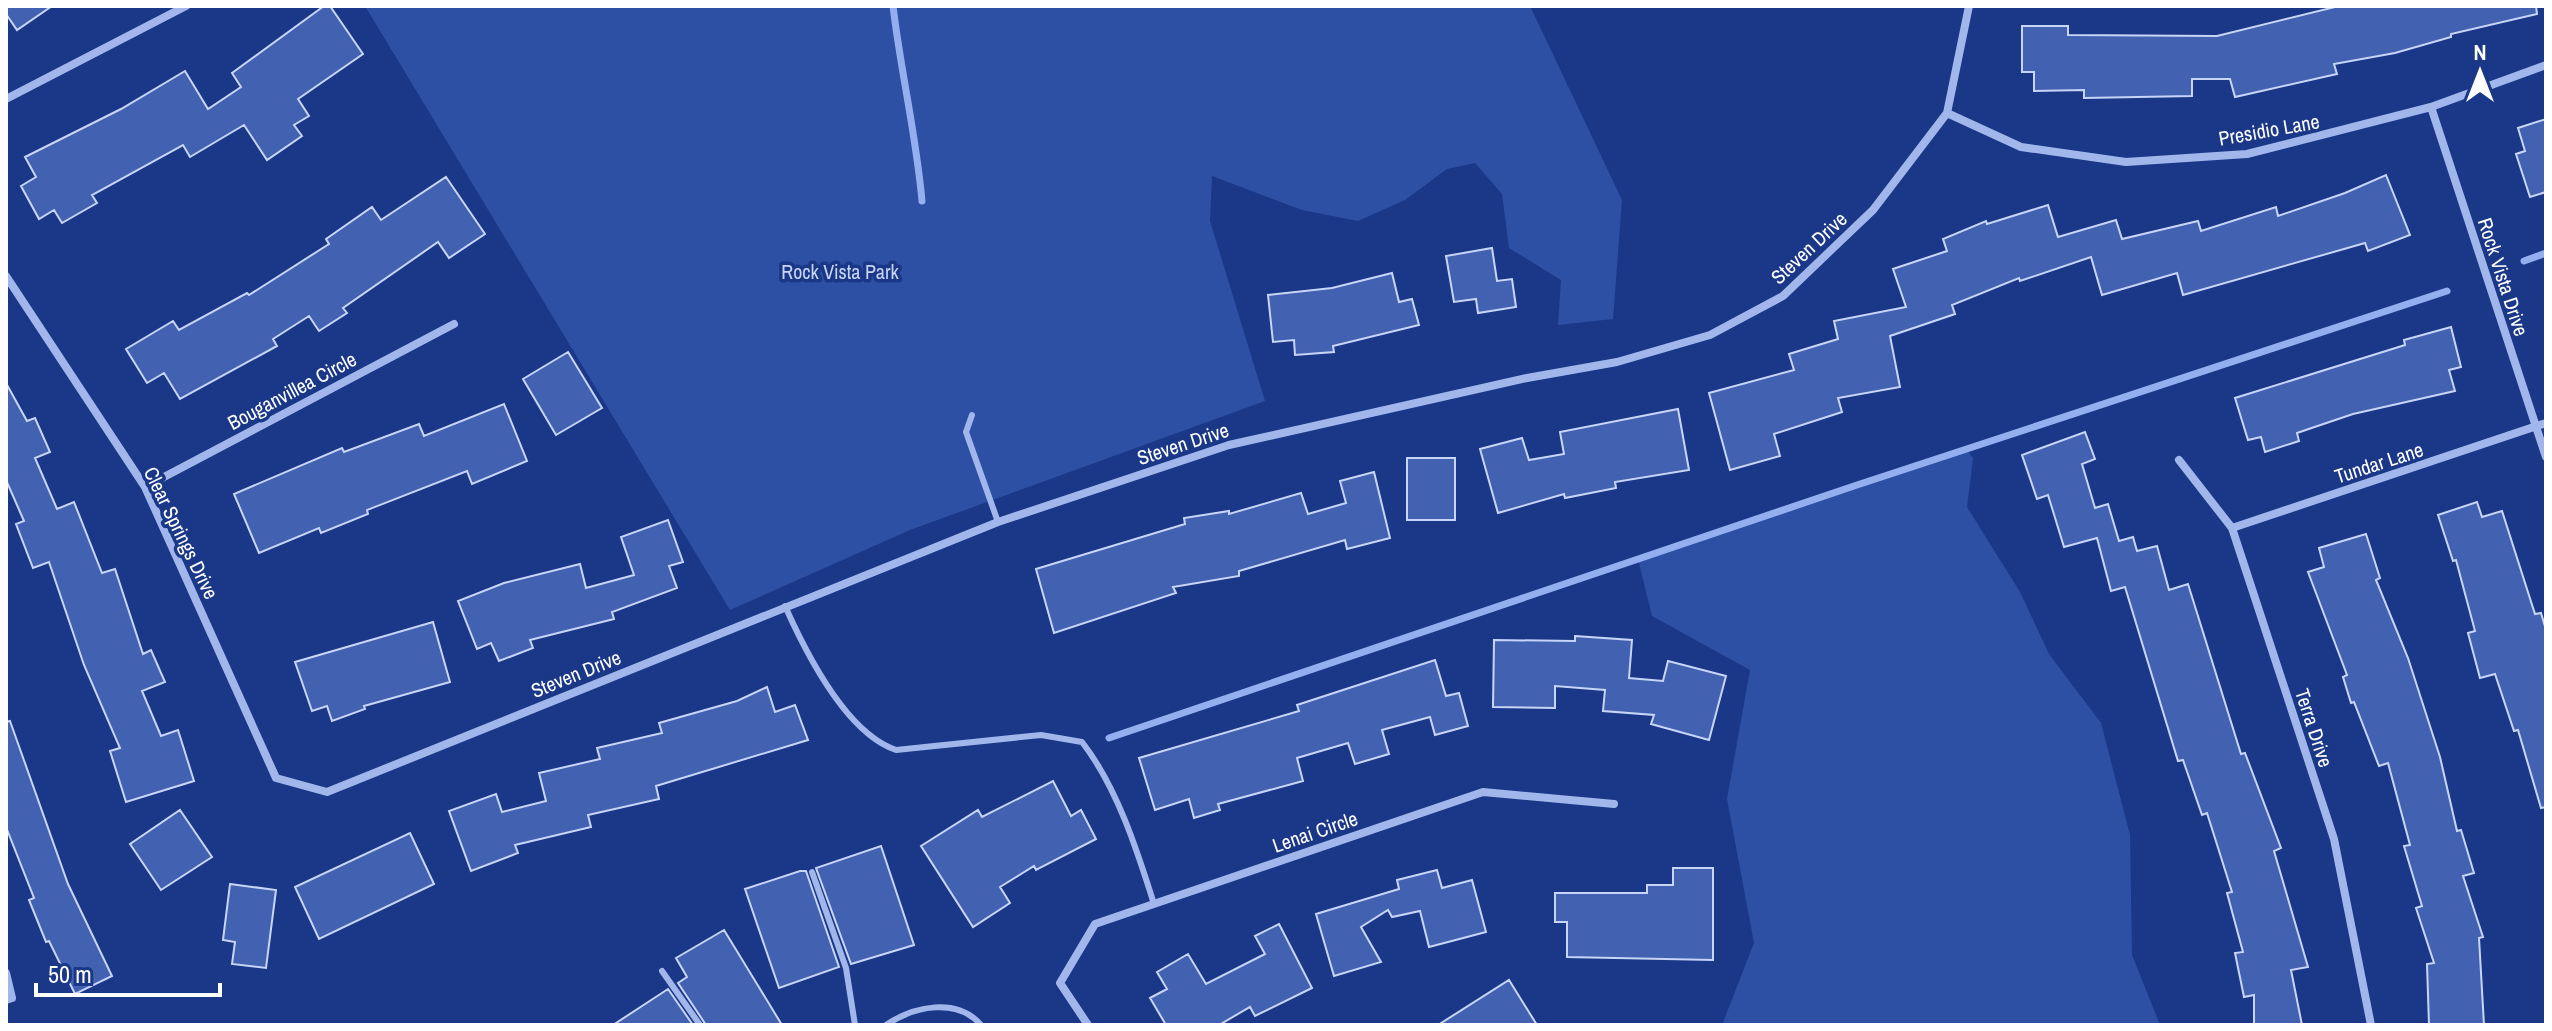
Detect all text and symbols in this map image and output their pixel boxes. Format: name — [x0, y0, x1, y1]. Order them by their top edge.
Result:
north arrow — [2440, 32, 2520, 112]
text: N — [2473, 37, 2487, 67]
street label: Presidio Lane — [2216, 107, 2322, 152]
street label: Steven Drive — [1765, 205, 1853, 290]
street label: Rock Vista Drive — [2472, 214, 2535, 339]
park label: Rock Vista Park — [781, 258, 899, 285]
street label: Bouganvillea Circle — [223, 345, 361, 436]
street label: Steven Drive — [1134, 416, 1232, 471]
street label: Tundar Lane — [2331, 436, 2427, 490]
street label: Clear Springs Drive — [138, 462, 225, 603]
street label: Steven Drive — [527, 643, 625, 704]
street label: Terra Drive — [2289, 685, 2340, 771]
street label: Lenai Circle — [1269, 804, 1361, 859]
scale bar — [36, 947, 220, 997]
text: 50 m — [48, 958, 92, 990]

